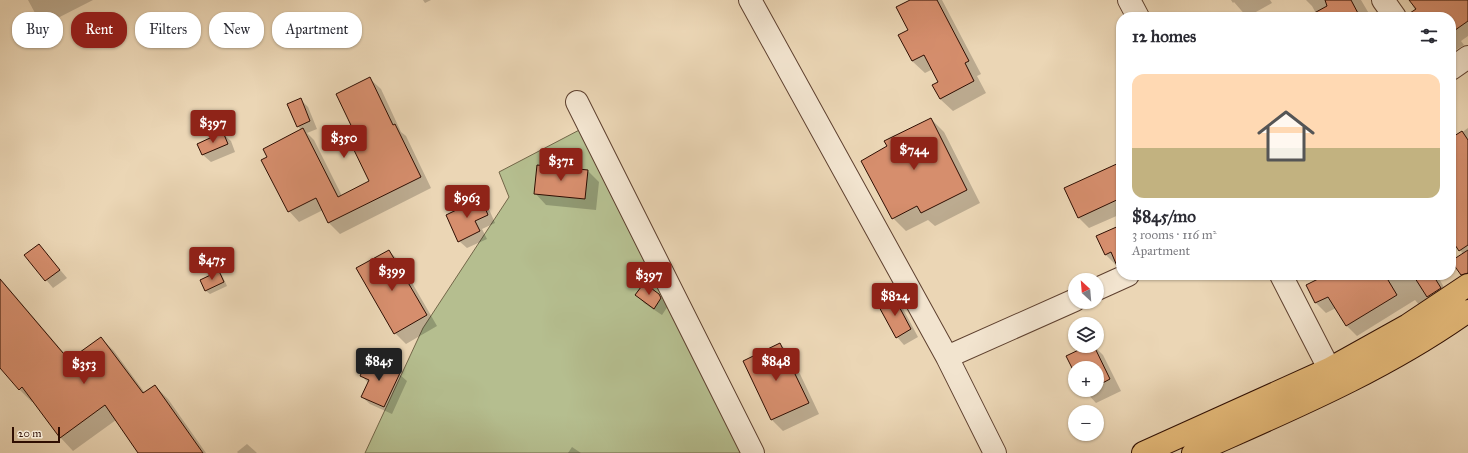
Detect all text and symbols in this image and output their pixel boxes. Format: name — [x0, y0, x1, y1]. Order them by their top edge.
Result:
chip: Buy — [12, 12, 63, 48]
chip: Rent — [71, 12, 127, 48]
chip: Filters — [135, 12, 201, 48]
chip: New — [209, 12, 264, 48]
chip: Apartment — [272, 12, 362, 48]
icon: filters — [1418, 25, 1440, 47]
text: 12 homes — [1132, 26, 1196, 47]
icon: home — [1250, 100, 1322, 172]
pin: $397 — [189, 110, 237, 144]
text: $397 — [200, 115, 226, 131]
pin: $350 — [320, 125, 368, 159]
text: $350 — [331, 130, 357, 146]
pin: $744 — [890, 137, 938, 171]
text: $744 — [900, 142, 928, 158]
pin: $371 — [537, 148, 585, 182]
text: $371 — [548, 153, 574, 169]
pin: $963 — [443, 185, 491, 219]
text: $963 — [454, 190, 480, 206]
text: $845/mo — [1132, 206, 1196, 227]
text: 3 rooms · 116 m² — [1132, 227, 1217, 243]
text: Apartment — [1132, 243, 1190, 259]
pin: $475 — [188, 247, 236, 281]
text: $475 — [198, 252, 226, 268]
pin: $399 — [368, 258, 416, 292]
pin: $397 — [625, 262, 673, 296]
text: $399 — [379, 263, 405, 279]
text: $397 — [636, 267, 662, 283]
north arrow — [1068, 273, 1104, 309]
map controls — [1068, 273, 1104, 441]
pin: $824 — [871, 283, 919, 317]
text: $824 — [881, 288, 909, 304]
button: layers — [1068, 317, 1104, 353]
pin: $845 — [355, 348, 403, 382]
pin: $848 — [752, 348, 800, 382]
pin: $353 — [60, 351, 108, 385]
text: $845 — [365, 353, 393, 369]
text: $848 — [762, 353, 790, 369]
text: $353 — [72, 356, 96, 372]
button: + — [1068, 361, 1104, 397]
button: − — [1068, 405, 1104, 441]
scale bar — [12, 425, 60, 444]
text: 20 m — [18, 427, 41, 440]

